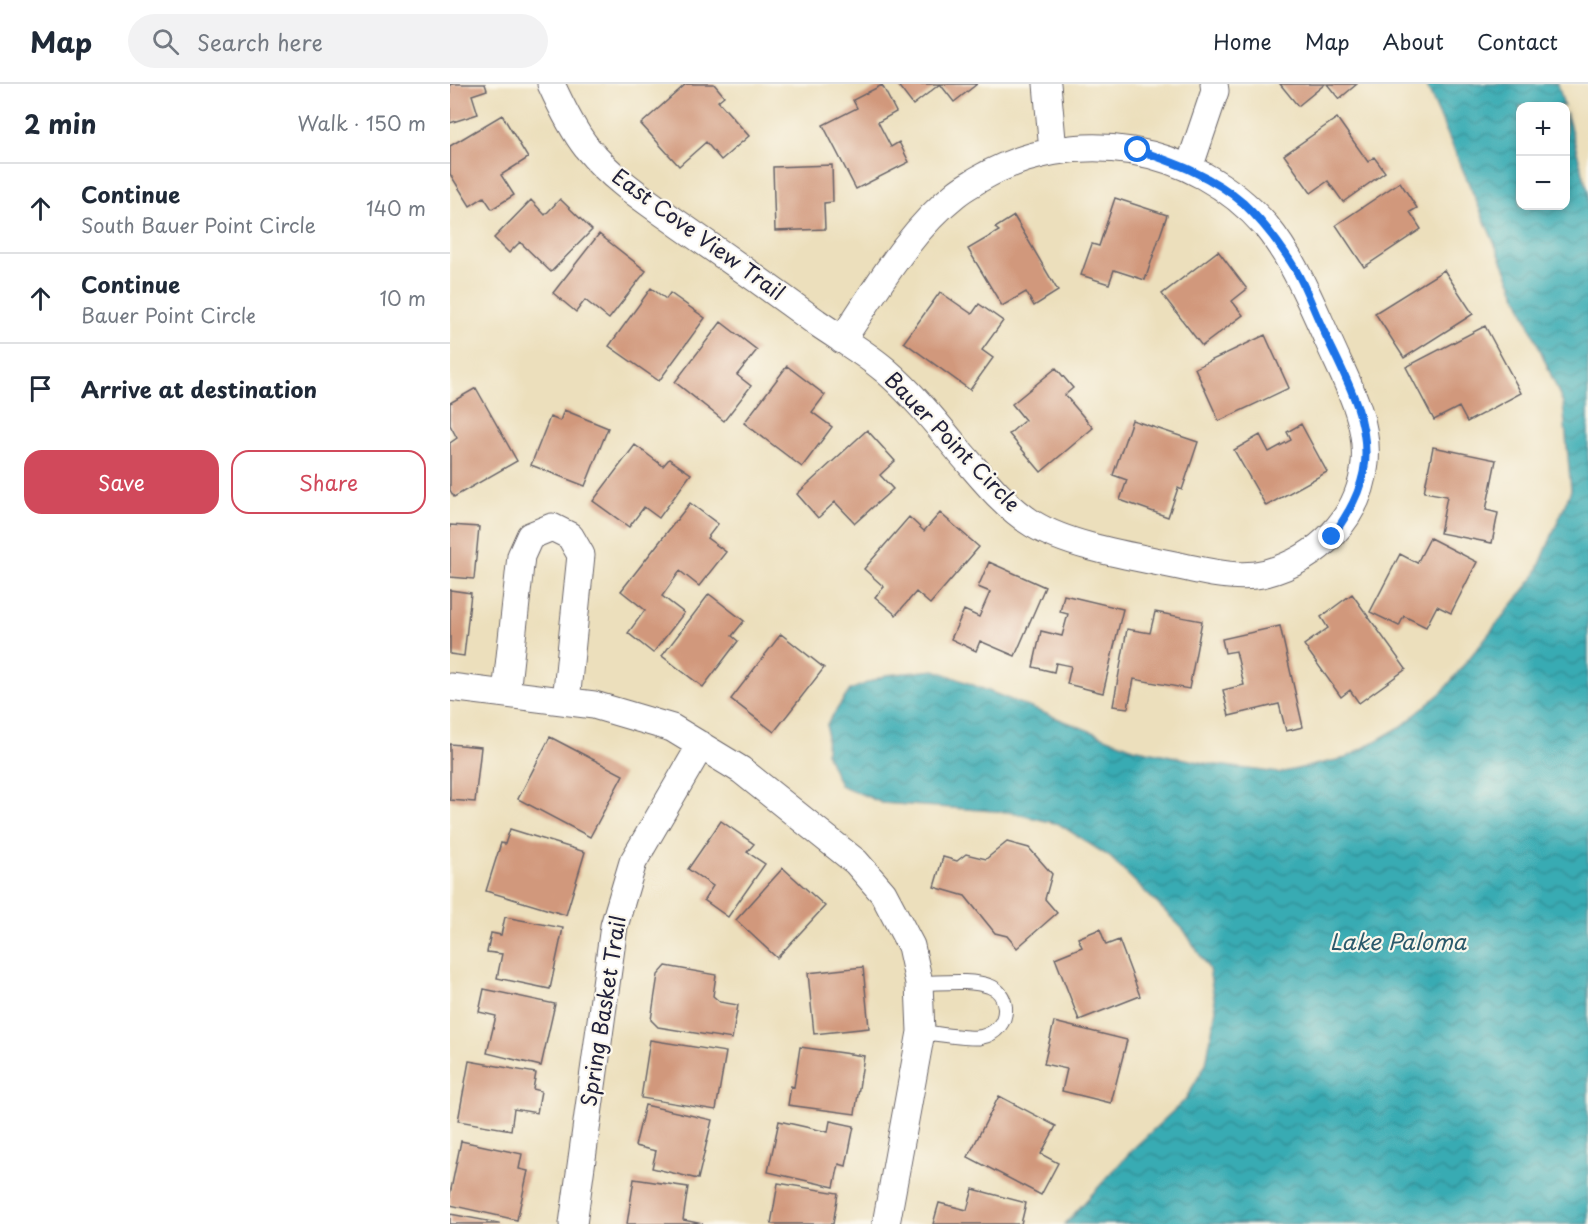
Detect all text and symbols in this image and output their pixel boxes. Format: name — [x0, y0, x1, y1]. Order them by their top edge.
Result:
search box — [128, 14, 548, 68]
text: Map — [30, 20, 92, 63]
icon: search — [149, 25, 182, 58]
text: Search here — [197, 25, 323, 58]
text: Home — [1213, 25, 1272, 57]
text: Map — [1305, 25, 1350, 57]
text: About — [1383, 25, 1444, 57]
text: Contact — [1477, 25, 1558, 57]
map controls — [1516, 102, 1570, 210]
button: + — [1516, 102, 1570, 156]
text: 2 min — [24, 104, 97, 143]
text: Walk · 150 m — [297, 108, 426, 138]
route start — [1124, 136, 1150, 162]
button: − — [1516, 156, 1570, 210]
street label: East Cove View Trail — [606, 160, 792, 307]
text: Continue — [81, 177, 180, 210]
icon: ahead — [24, 192, 57, 225]
text: 140 m — [366, 193, 426, 223]
text: South Bauer Point Circle — [81, 210, 316, 240]
text: Continue — [81, 267, 180, 300]
icon: ahead — [24, 282, 57, 315]
text: 10 m — [379, 283, 426, 313]
text: Bauer Point Circle — [81, 300, 256, 330]
street label: Bauer Point Circle — [878, 363, 1029, 518]
icon: arrive — [24, 372, 57, 405]
text: Arrive at destination — [81, 372, 317, 405]
button: Save — [24, 450, 219, 514]
button: Share — [231, 450, 426, 514]
route end — [1318, 523, 1344, 549]
street label: Spring Basket Trail — [571, 913, 633, 1109]
water label: Lake Paloma — [1330, 924, 1468, 957]

